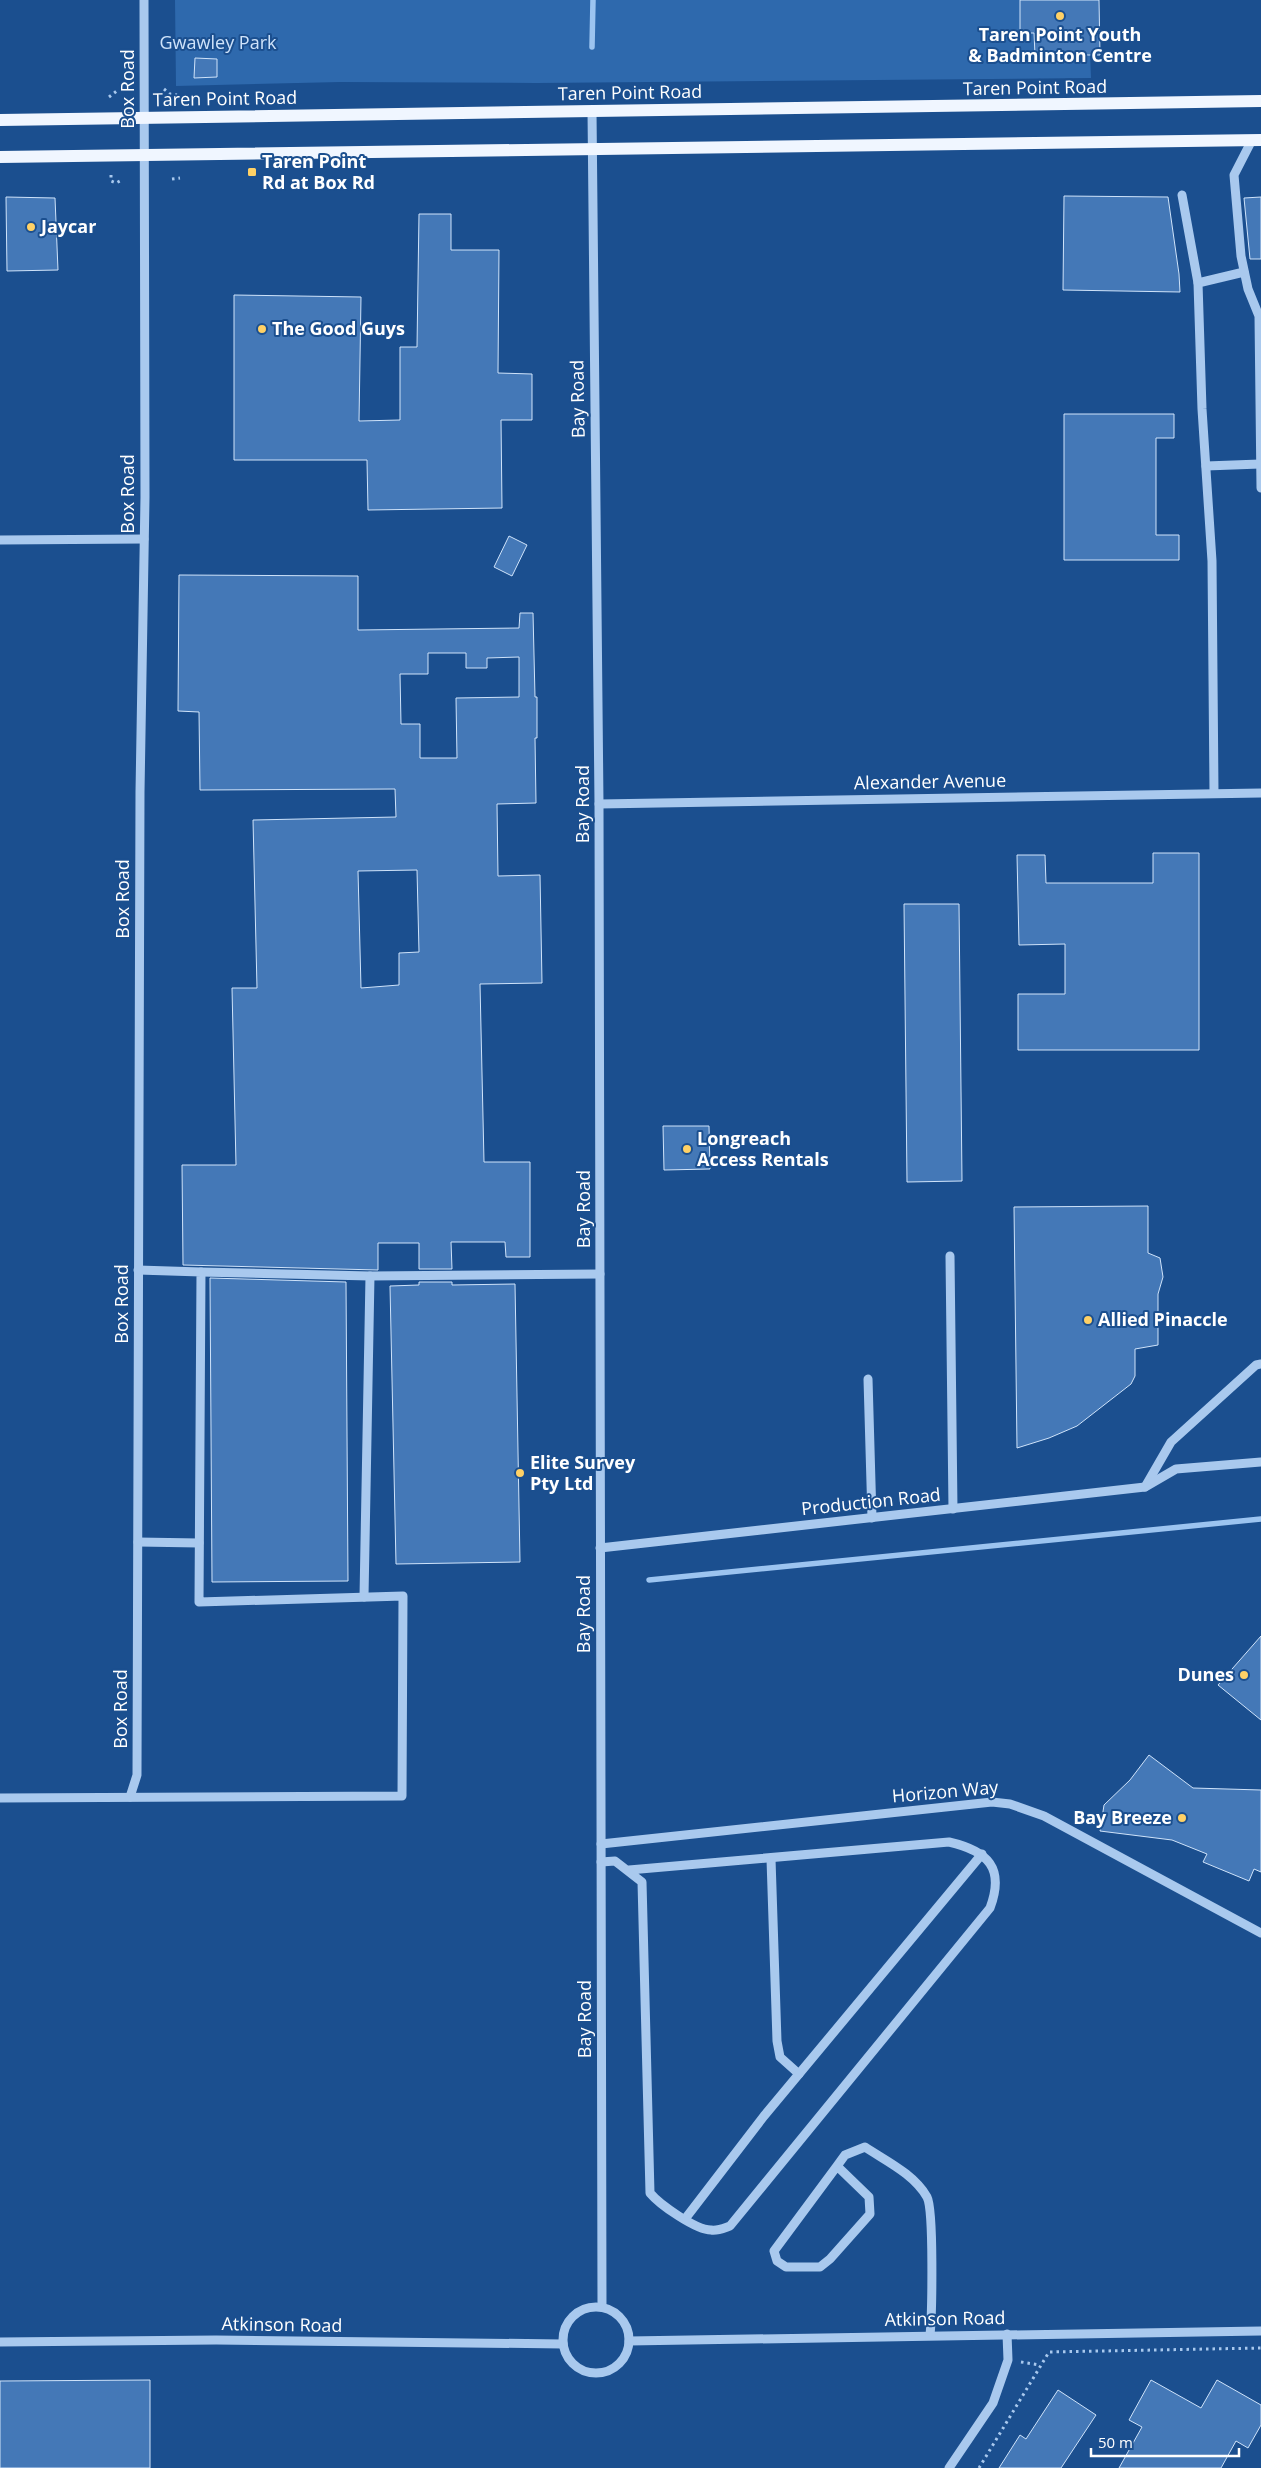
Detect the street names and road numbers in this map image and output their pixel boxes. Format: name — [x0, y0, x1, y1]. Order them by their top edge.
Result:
street label: Box Road — [115, 49, 139, 129]
street label: Taren Point Road — [963, 74, 1107, 100]
street label: Taren Point Road — [558, 79, 702, 105]
street label: Taren Point Road — [153, 85, 297, 111]
street label: Bay Road — [564, 360, 590, 438]
street label: Box Road — [115, 454, 139, 534]
street label: Bay Road — [570, 765, 594, 843]
street label: Alexander Avenue — [854, 768, 1006, 794]
street label: Box Road — [110, 859, 134, 939]
street label: Bay Road — [571, 1170, 595, 1248]
street label: Box Road — [109, 1264, 133, 1344]
street label: Production Road — [800, 1482, 942, 1520]
street label: Bay Road — [571, 1575, 595, 1653]
street label: Box Road — [108, 1669, 132, 1749]
street label: Horizon Way — [891, 1774, 1000, 1808]
street label: Bay Road — [572, 1980, 596, 2058]
street label: Atkinson Road — [884, 2305, 1006, 2331]
street label: Atkinson Road — [221, 2311, 343, 2337]

